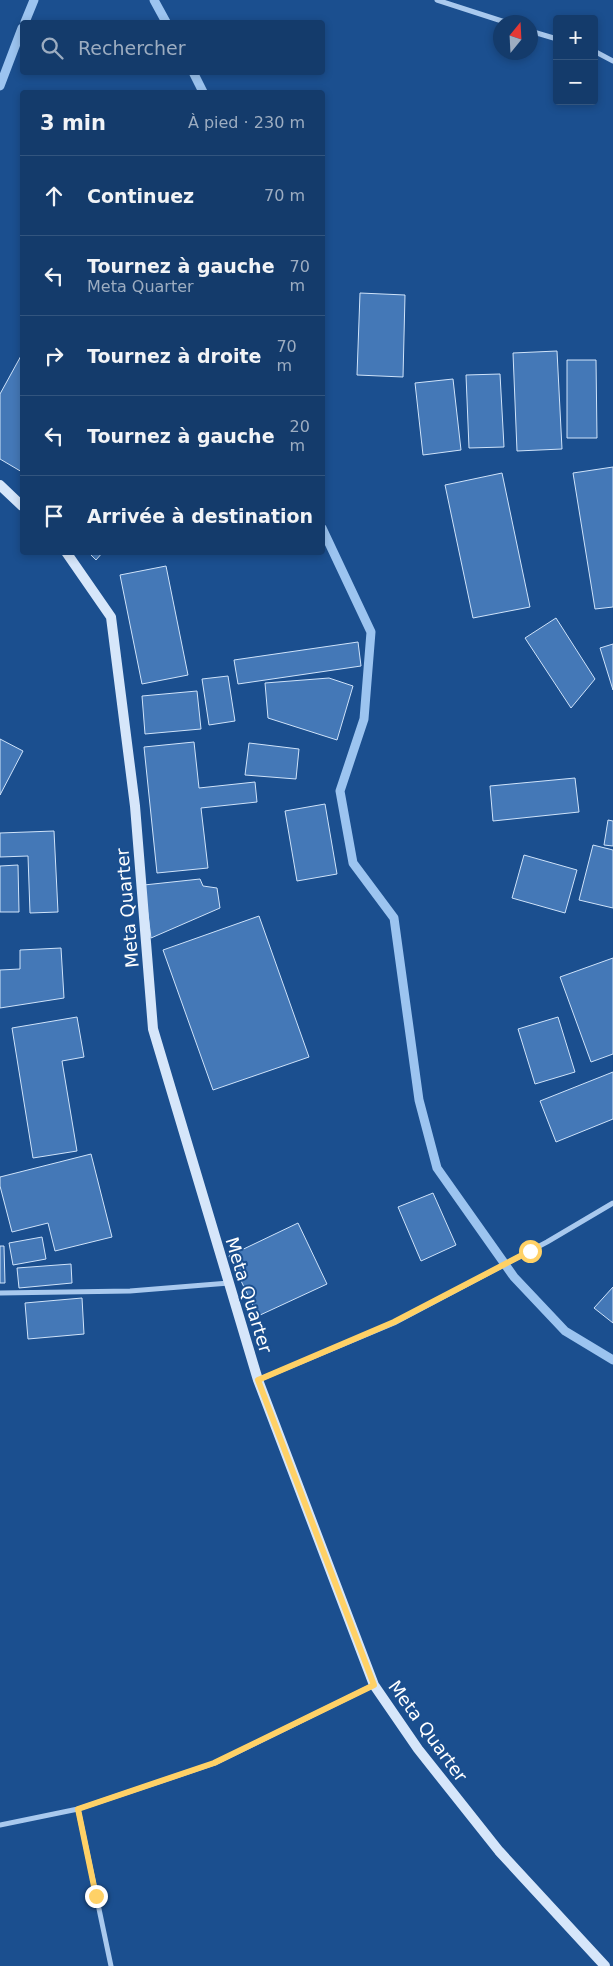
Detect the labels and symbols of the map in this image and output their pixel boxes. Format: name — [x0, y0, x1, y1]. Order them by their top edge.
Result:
north arrow — [493, 15, 538, 60]
street label: Meta Quarter — [111, 847, 143, 969]
street label: Meta Quarter — [221, 1235, 277, 1356]
route start — [519, 1240, 542, 1263]
street label: Meta Quarter — [384, 1676, 472, 1786]
route end — [85, 1885, 108, 1908]

